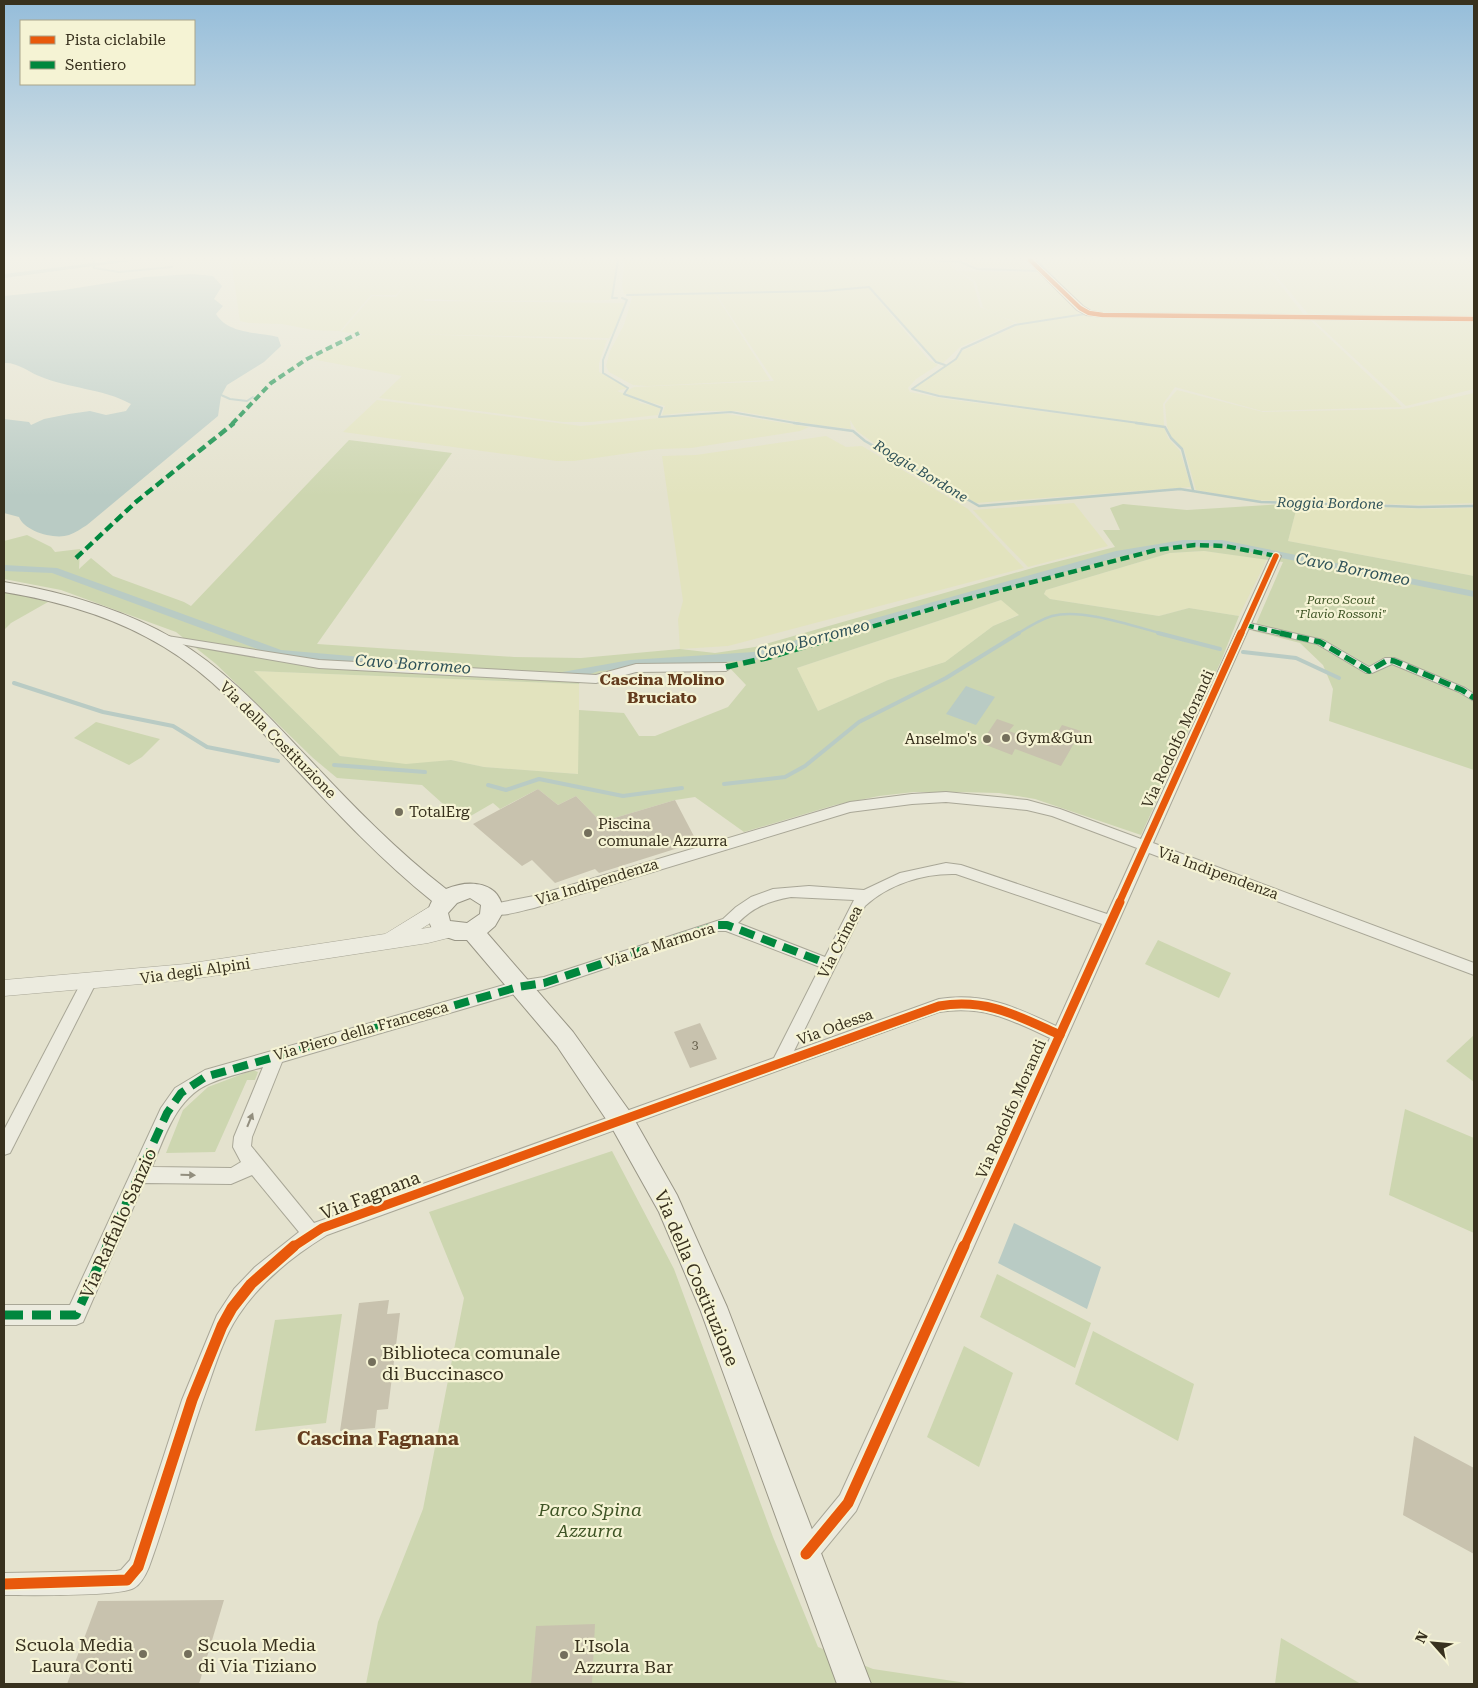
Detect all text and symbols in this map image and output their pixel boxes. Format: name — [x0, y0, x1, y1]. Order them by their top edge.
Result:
legend — [20, 20, 195, 85]
text: Pista ciclabile — [65, 31, 166, 49]
text: Sentiero — [65, 56, 126, 74]
water label: Roggia Bordone — [870, 436, 971, 505]
water label: Roggia Bordone — [1276, 494, 1383, 512]
water label: Cavo Borromeo — [1294, 549, 1412, 589]
park label: Parco Scout "Flavio Rossoni" — [1295, 593, 1387, 621]
water label: Cavo Borromeo — [754, 615, 872, 663]
water label: Cavo Borromeo — [354, 650, 472, 678]
street label: Via Rodolfo Morandi — [1138, 667, 1218, 811]
district label: Cascina Molino Bruciato — [600, 670, 724, 707]
street label: Via della Costituzione — [216, 678, 340, 802]
place label: Gym&Gun — [1016, 729, 1093, 747]
place label: Anselmo's — [905, 730, 977, 748]
marker: Gym&Gun — [1000, 732, 1012, 744]
marker: Anselmo's — [981, 733, 993, 745]
place label: TotalErg — [409, 803, 470, 821]
marker: TotalErg — [393, 806, 405, 818]
place label: Piscina comunale Azzurra — [598, 815, 727, 850]
marker: Piscina comunale Azzurra — [582, 827, 594, 839]
street label: Via Indipendenza — [1155, 843, 1281, 903]
street label: Via Indipendenza — [533, 855, 661, 909]
street label: Via Crimea — [814, 903, 866, 981]
street label: Via La Marmora — [603, 919, 717, 971]
street label: Via degli Alpini — [139, 954, 251, 988]
street label: Via Piero della Francesca — [272, 997, 450, 1065]
street label: Via Odessa — [795, 1005, 875, 1049]
street label: Via Rodolfo Morandi — [972, 1036, 1050, 1181]
house number: 3 — [692, 1038, 699, 1052]
one-way arrow — [247, 1112, 254, 1127]
street label: Via Raffallo Sanzio — [75, 1145, 161, 1301]
street label: Via Fagnana — [317, 1166, 423, 1224]
one-way arrow — [181, 1171, 197, 1179]
street label: Via della Costituzione — [650, 1187, 744, 1369]
place label: Biblioteca comunale di Buccinasco — [382, 1342, 560, 1384]
marker: Biblioteca comunale di Buccinasco — [366, 1356, 378, 1368]
district label: Cascina Fagnana — [297, 1427, 459, 1450]
park label: Parco Spina Azzurra — [537, 1499, 642, 1541]
north arrow — [1408, 1618, 1458, 1668]
text: N — [1412, 1628, 1431, 1646]
place label: Scuola Media Laura Conti — [15, 1634, 133, 1676]
place label: Scuola Media di Via Tiziano — [198, 1634, 317, 1676]
place label: L'Isola Azzurra Bar — [574, 1635, 673, 1677]
marker: Scuola Media Laura Conti — [137, 1648, 149, 1660]
marker: Scuola Media di Via Tiziano — [182, 1648, 194, 1660]
marker: L'Isola Azzurra Bar — [558, 1649, 570, 1661]

